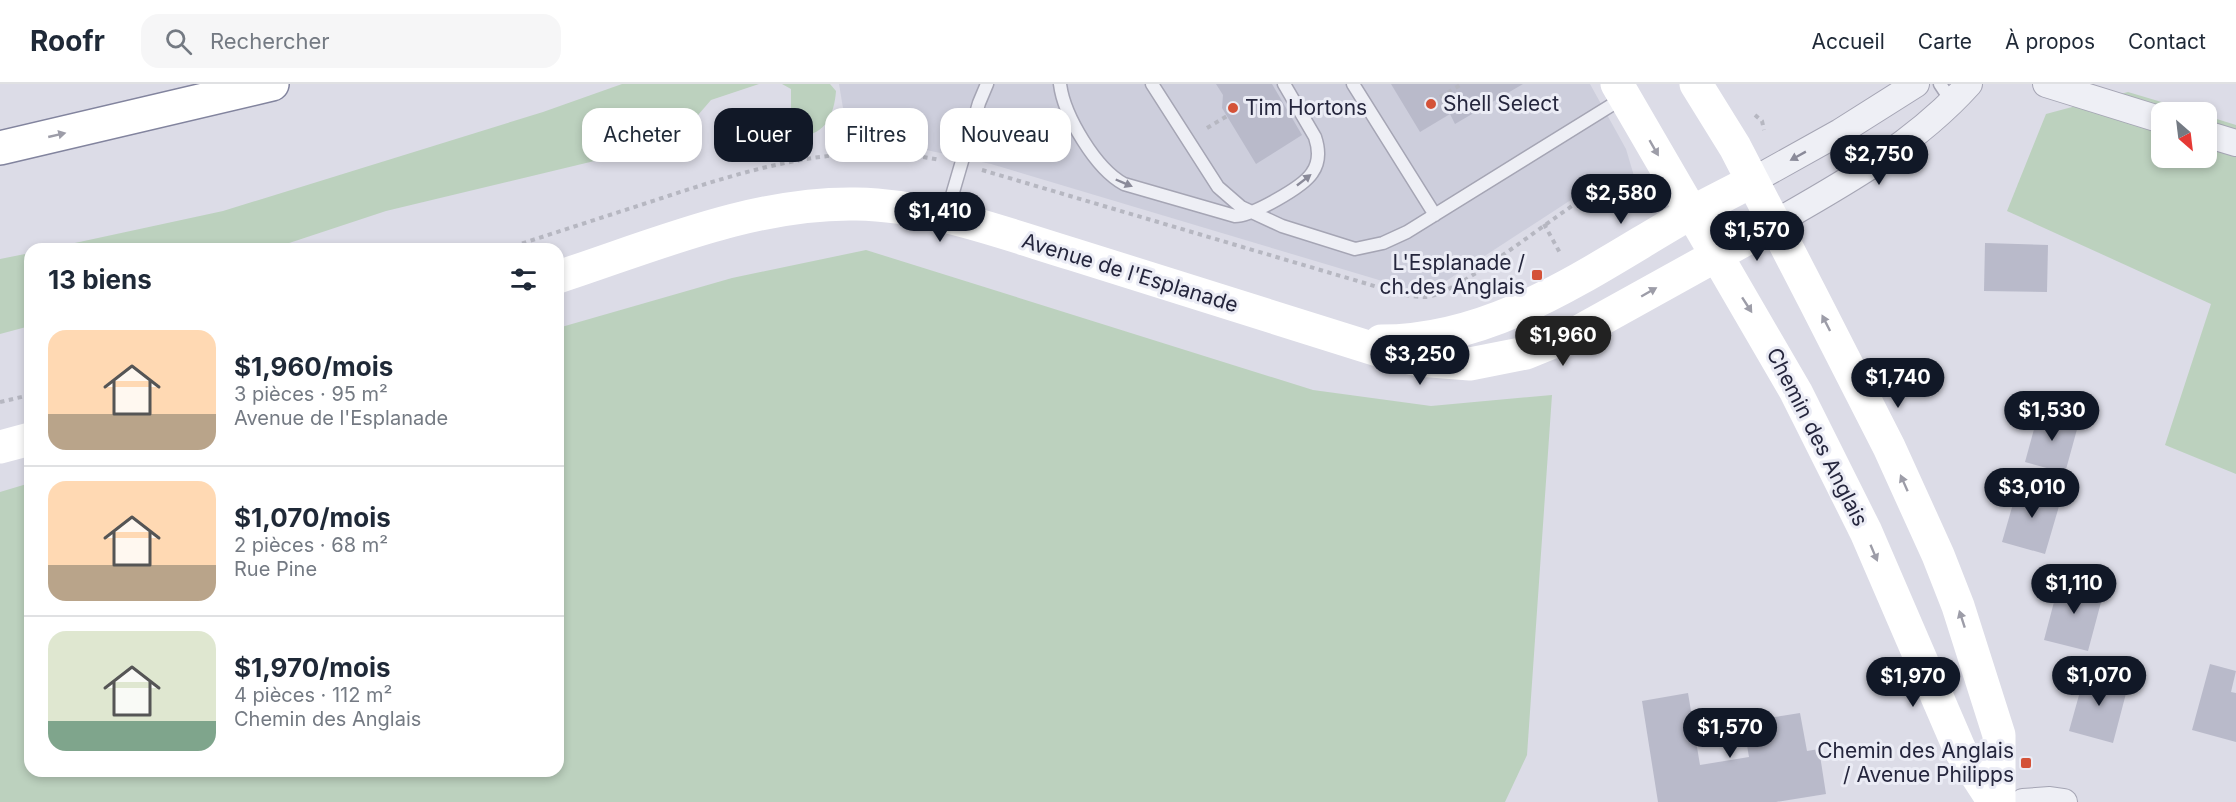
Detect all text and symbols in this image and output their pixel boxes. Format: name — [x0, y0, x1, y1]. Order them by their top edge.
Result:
search box — [141, 14, 561, 68]
text: Roofr — [30, 24, 105, 58]
icon: search — [162, 25, 195, 58]
text: Rechercher — [210, 28, 330, 54]
text: Accueil — [1811, 29, 1885, 54]
text: Carte — [1918, 29, 1972, 54]
text: À propos — [2005, 29, 2095, 54]
text: Contact — [2128, 29, 2206, 54]
place label: Shell Select — [1443, 91, 1559, 116]
place label: Tim Hortons — [1245, 95, 1367, 120]
marker: Shell Select — [1424, 97, 1438, 111]
marker: Tim Hortons — [1226, 101, 1240, 115]
north arrow — [2151, 102, 2217, 168]
map controls — [2151, 102, 2217, 168]
chip: Acheter — [582, 108, 702, 162]
chip: Louer — [714, 108, 813, 162]
chip: Filtres — [825, 108, 928, 162]
chip: Nouveau — [940, 108, 1071, 162]
one-way arrow — [48, 130, 67, 139]
pin: $2,750 — [1830, 135, 1928, 186]
one-way arrow — [1649, 140, 1659, 157]
text: $2,750 — [1844, 142, 1914, 166]
one-way arrow — [1789, 151, 1806, 161]
pin: $2,580 — [1572, 174, 1670, 225]
one-way arrow — [1296, 175, 1311, 187]
one-way arrow — [1115, 178, 1133, 188]
text: $2,580 — [1585, 181, 1657, 205]
pin: $1,410 — [891, 192, 989, 243]
text: $1,410 — [908, 199, 972, 223]
pin: $1,570 — [1708, 211, 1806, 262]
text: $1,570 — [1724, 218, 1790, 242]
street label: Avenue de l'Esplanade — [1019, 228, 1241, 317]
place label: L'Esplanade / ch.des Anglais — [1380, 250, 1525, 299]
icon: filters — [507, 263, 540, 296]
text: 13 biens — [48, 264, 152, 295]
marker: L'Esplanade / ch.des Anglais — [1530, 268, 1544, 282]
one-way arrow — [1641, 287, 1657, 298]
one-way arrow — [1741, 296, 1753, 312]
one-way arrow — [1821, 314, 1830, 331]
pin: $1,960 — [1514, 316, 1612, 367]
text: $1,960 — [1529, 323, 1597, 347]
pin: $3,250 — [1371, 335, 1469, 386]
text: $3,250 — [1384, 342, 1456, 366]
street label: Chemin des Anglais — [1762, 343, 1873, 530]
text: $1,960/mois — [234, 351, 393, 382]
icon: home — [96, 354, 168, 426]
pin: $1,740 — [1849, 358, 1947, 409]
text: $1,740 — [1865, 365, 1931, 389]
text: 3 pièces · 95 m² — [234, 382, 388, 406]
pin: $1,530 — [2003, 391, 2101, 442]
text: $1,530 — [2018, 398, 2086, 422]
text: Avenue de l'Esplanade — [234, 406, 448, 430]
pin: $3,010 — [1983, 468, 2081, 519]
one-way arrow — [1899, 473, 1909, 491]
text: $3,010 — [1998, 475, 2066, 499]
text: $1,070/mois — [234, 502, 391, 533]
icon: home — [96, 505, 168, 577]
text: 2 pièces · 68 m² — [234, 533, 388, 557]
one-way arrow — [1869, 544, 1879, 562]
text: Rue Pine — [234, 557, 317, 581]
pin: $1,110 — [2025, 564, 2123, 615]
text: $1,110 — [2045, 571, 2103, 595]
one-way arrow — [1957, 610, 1967, 628]
text: $1,970/mois — [234, 652, 391, 683]
icon: home — [96, 655, 168, 727]
pin: $1,070 — [2050, 656, 2148, 707]
pin: $1,970 — [1864, 657, 1962, 708]
text: $1,070 — [2066, 663, 2132, 687]
text: $1,970 — [1880, 664, 1946, 688]
text: 4 pièces · 112 m² — [234, 683, 392, 707]
text: Chemin des Anglais — [234, 707, 421, 731]
pin: $1,570 — [1681, 708, 1779, 759]
text: $1,570 — [1697, 715, 1763, 739]
place label: Chemin des Anglais / Avenue Philipps — [1817, 738, 2014, 787]
marker: Chemin des Anglais / Avenue Philipps — [2019, 756, 2033, 770]

